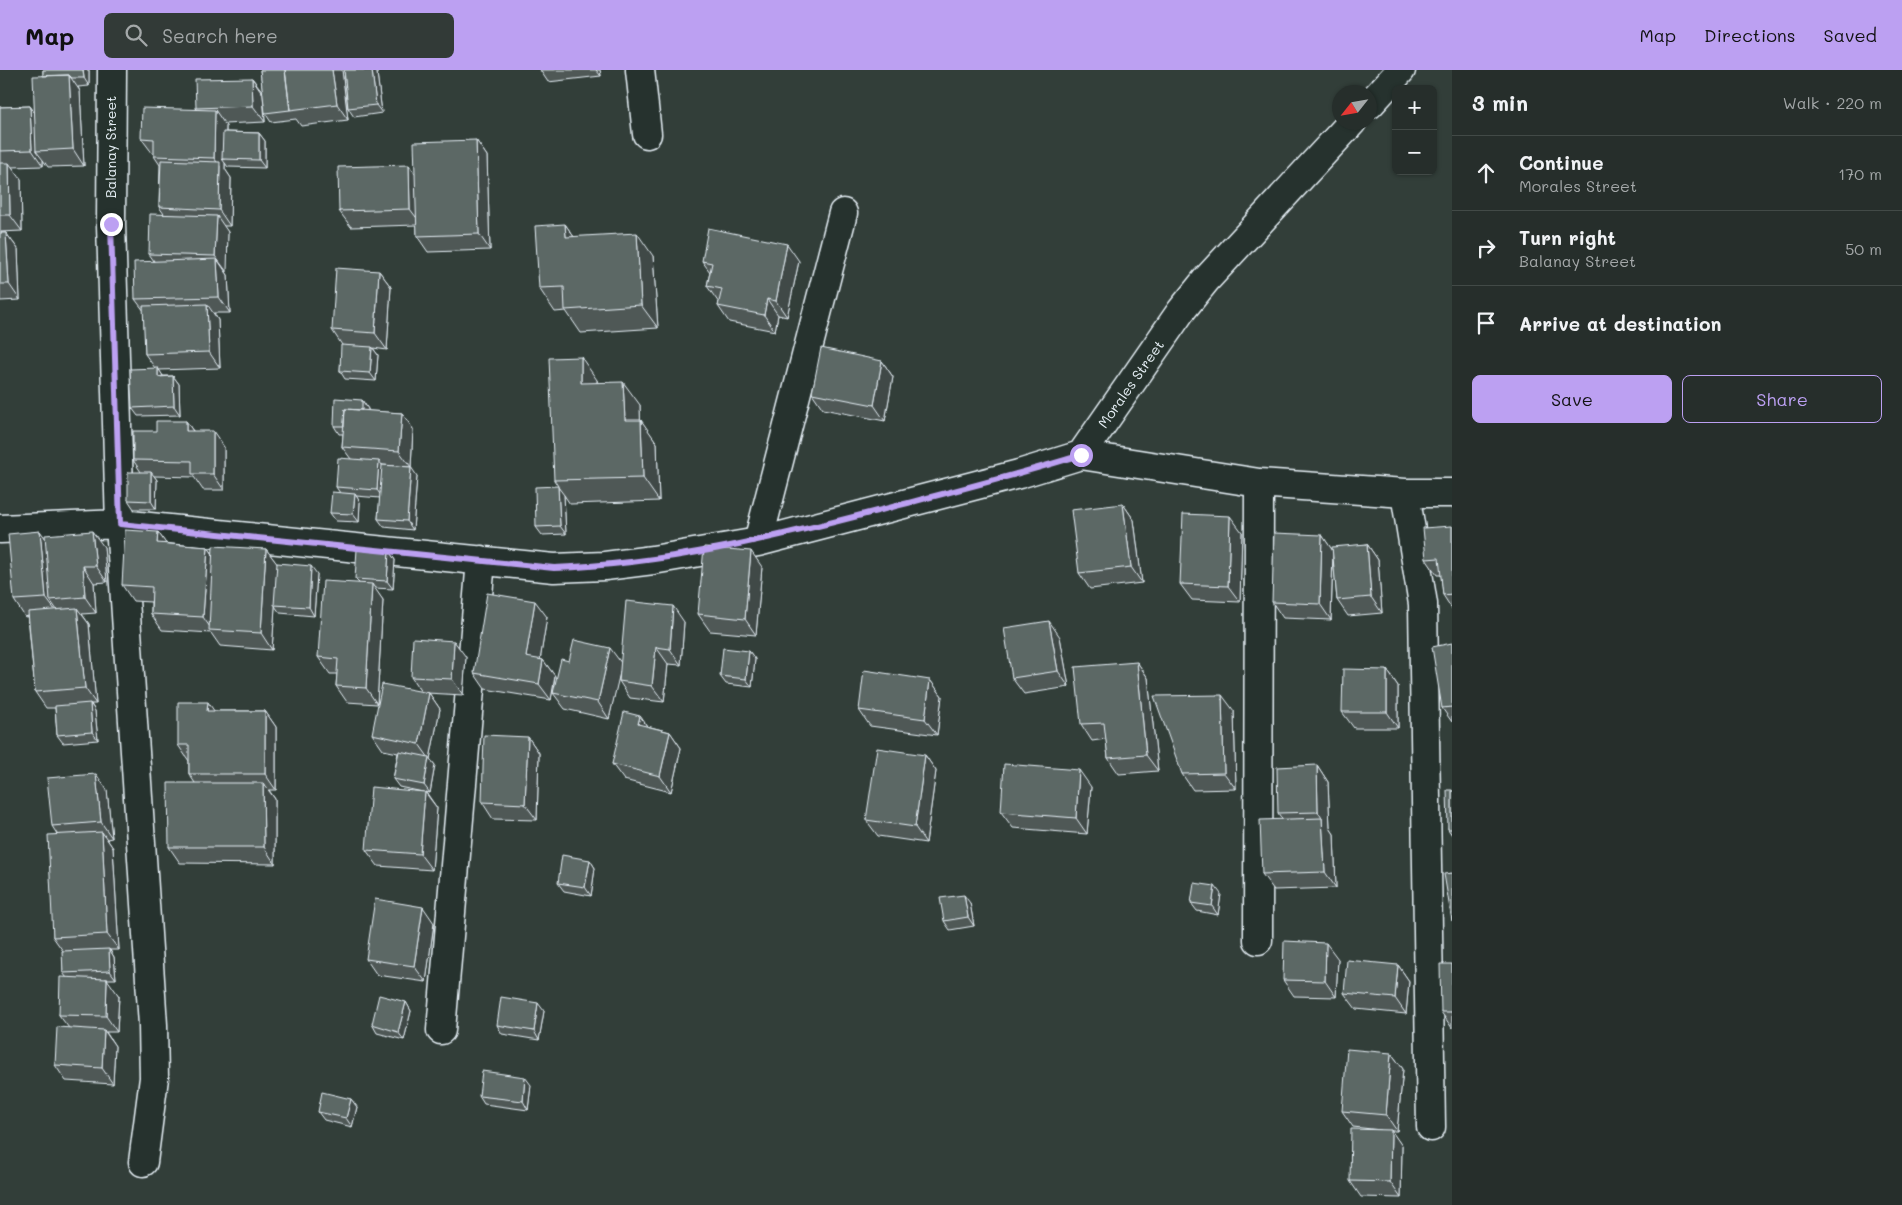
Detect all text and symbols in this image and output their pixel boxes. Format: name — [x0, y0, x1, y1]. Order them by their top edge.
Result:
search box — [104, 13, 454, 58]
text: Map — [25, 20, 74, 51]
icon: search — [122, 21, 150, 49]
text: Search here — [162, 23, 278, 48]
text: Map — [1639, 23, 1676, 47]
text: Directions — [1704, 23, 1796, 47]
text: Saved — [1824, 23, 1877, 47]
north arrow — [1332, 85, 1377, 130]
map controls — [1392, 85, 1437, 175]
button: + — [1392, 85, 1437, 130]
text: 3 min — [1472, 89, 1528, 116]
text: Walk · 220 m — [1783, 92, 1882, 113]
street label: Balanay Street — [101, 96, 120, 198]
button: − — [1392, 130, 1437, 175]
text: Continue — [1519, 150, 1604, 175]
icon: ahead — [1472, 159, 1500, 187]
text: 170 m — [1838, 163, 1882, 184]
text: Morales Street — [1519, 175, 1637, 196]
route end — [100, 213, 123, 236]
text: Turn right — [1519, 225, 1616, 250]
icon: right — [1472, 234, 1500, 262]
text: 50 m — [1845, 238, 1882, 259]
text: Balanay Street — [1519, 250, 1636, 271]
icon: arrive — [1472, 309, 1500, 337]
text: Arrive at destination — [1519, 311, 1722, 336]
street label: Morales Street — [1093, 336, 1168, 431]
button: Save — [1472, 375, 1672, 423]
button: Share — [1682, 375, 1882, 423]
route start — [1070, 444, 1093, 467]

